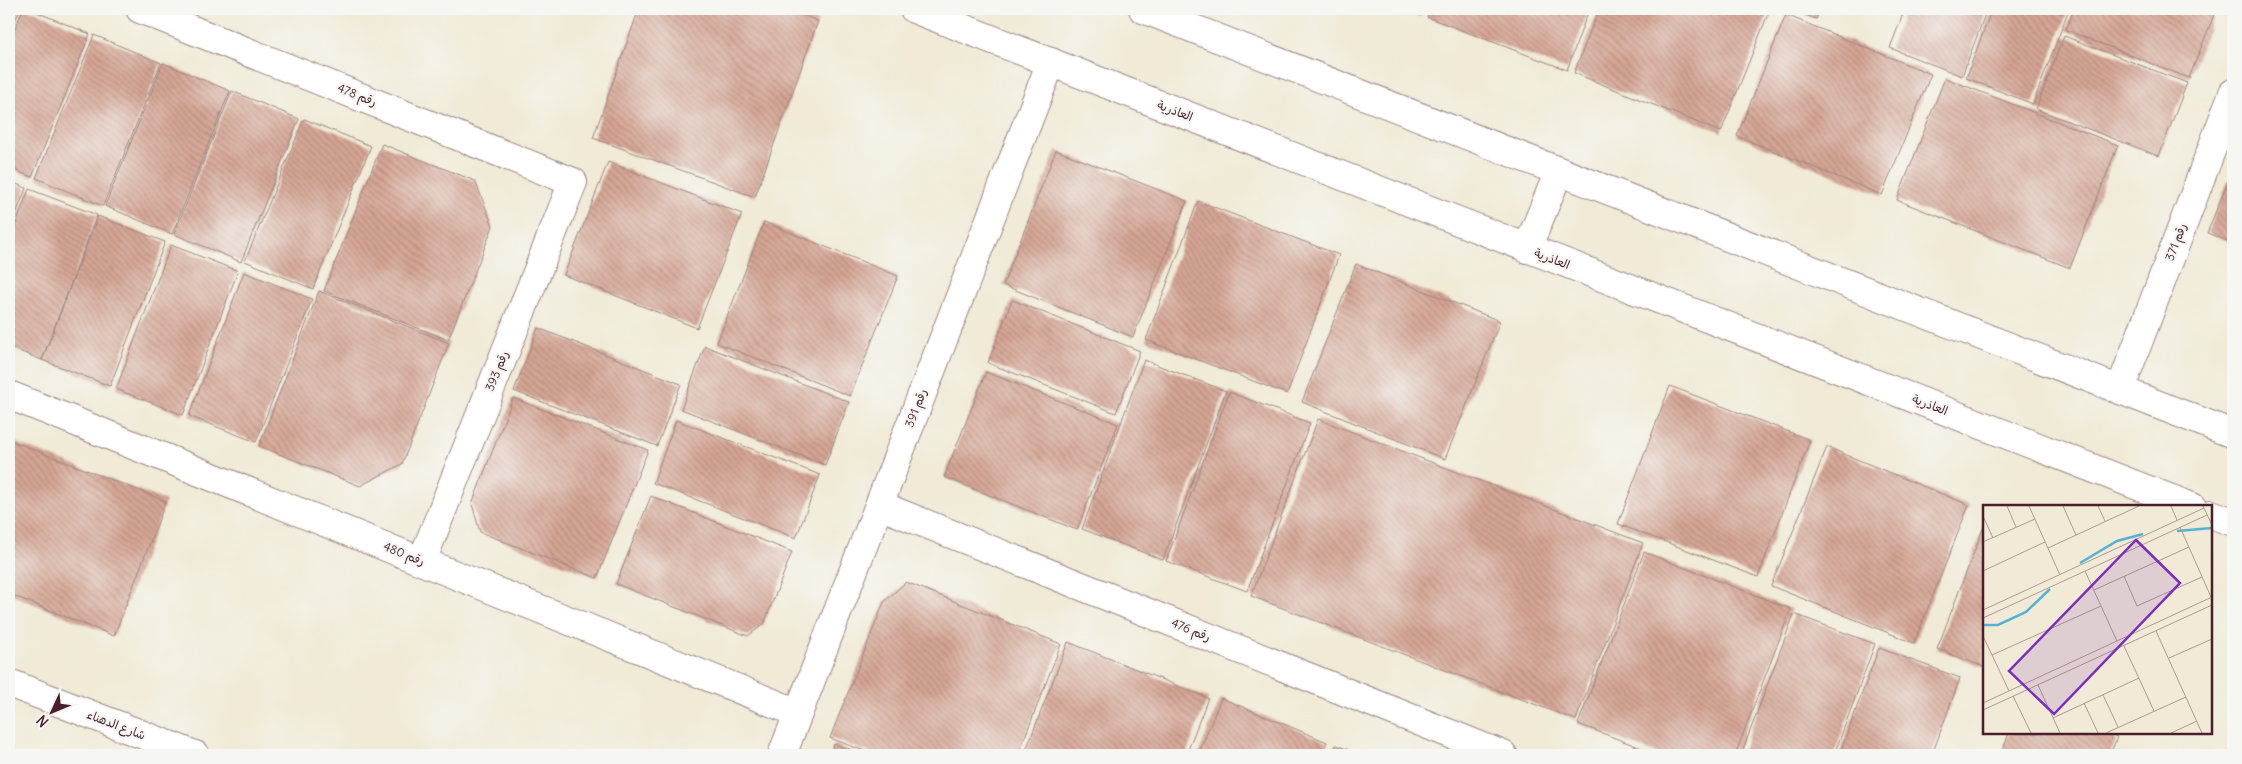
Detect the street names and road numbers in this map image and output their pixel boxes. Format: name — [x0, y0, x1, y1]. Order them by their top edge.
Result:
street label: رقم 478 — [335, 80, 379, 111]
street label: العاذرية — [1155, 97, 1195, 124]
street label: رقم 371 — [2162, 221, 2191, 263]
street label: العاذرية — [1532, 245, 1572, 272]
street label: رقم 393 — [482, 348, 513, 394]
street label: رقم 391 — [901, 386, 932, 430]
street label: العاذرية — [1910, 391, 1950, 418]
street label: رقم 480 — [381, 538, 427, 570]
street label: رقم 476 — [1169, 615, 1213, 646]
street label: شارع الدهناء — [84, 706, 148, 744]

